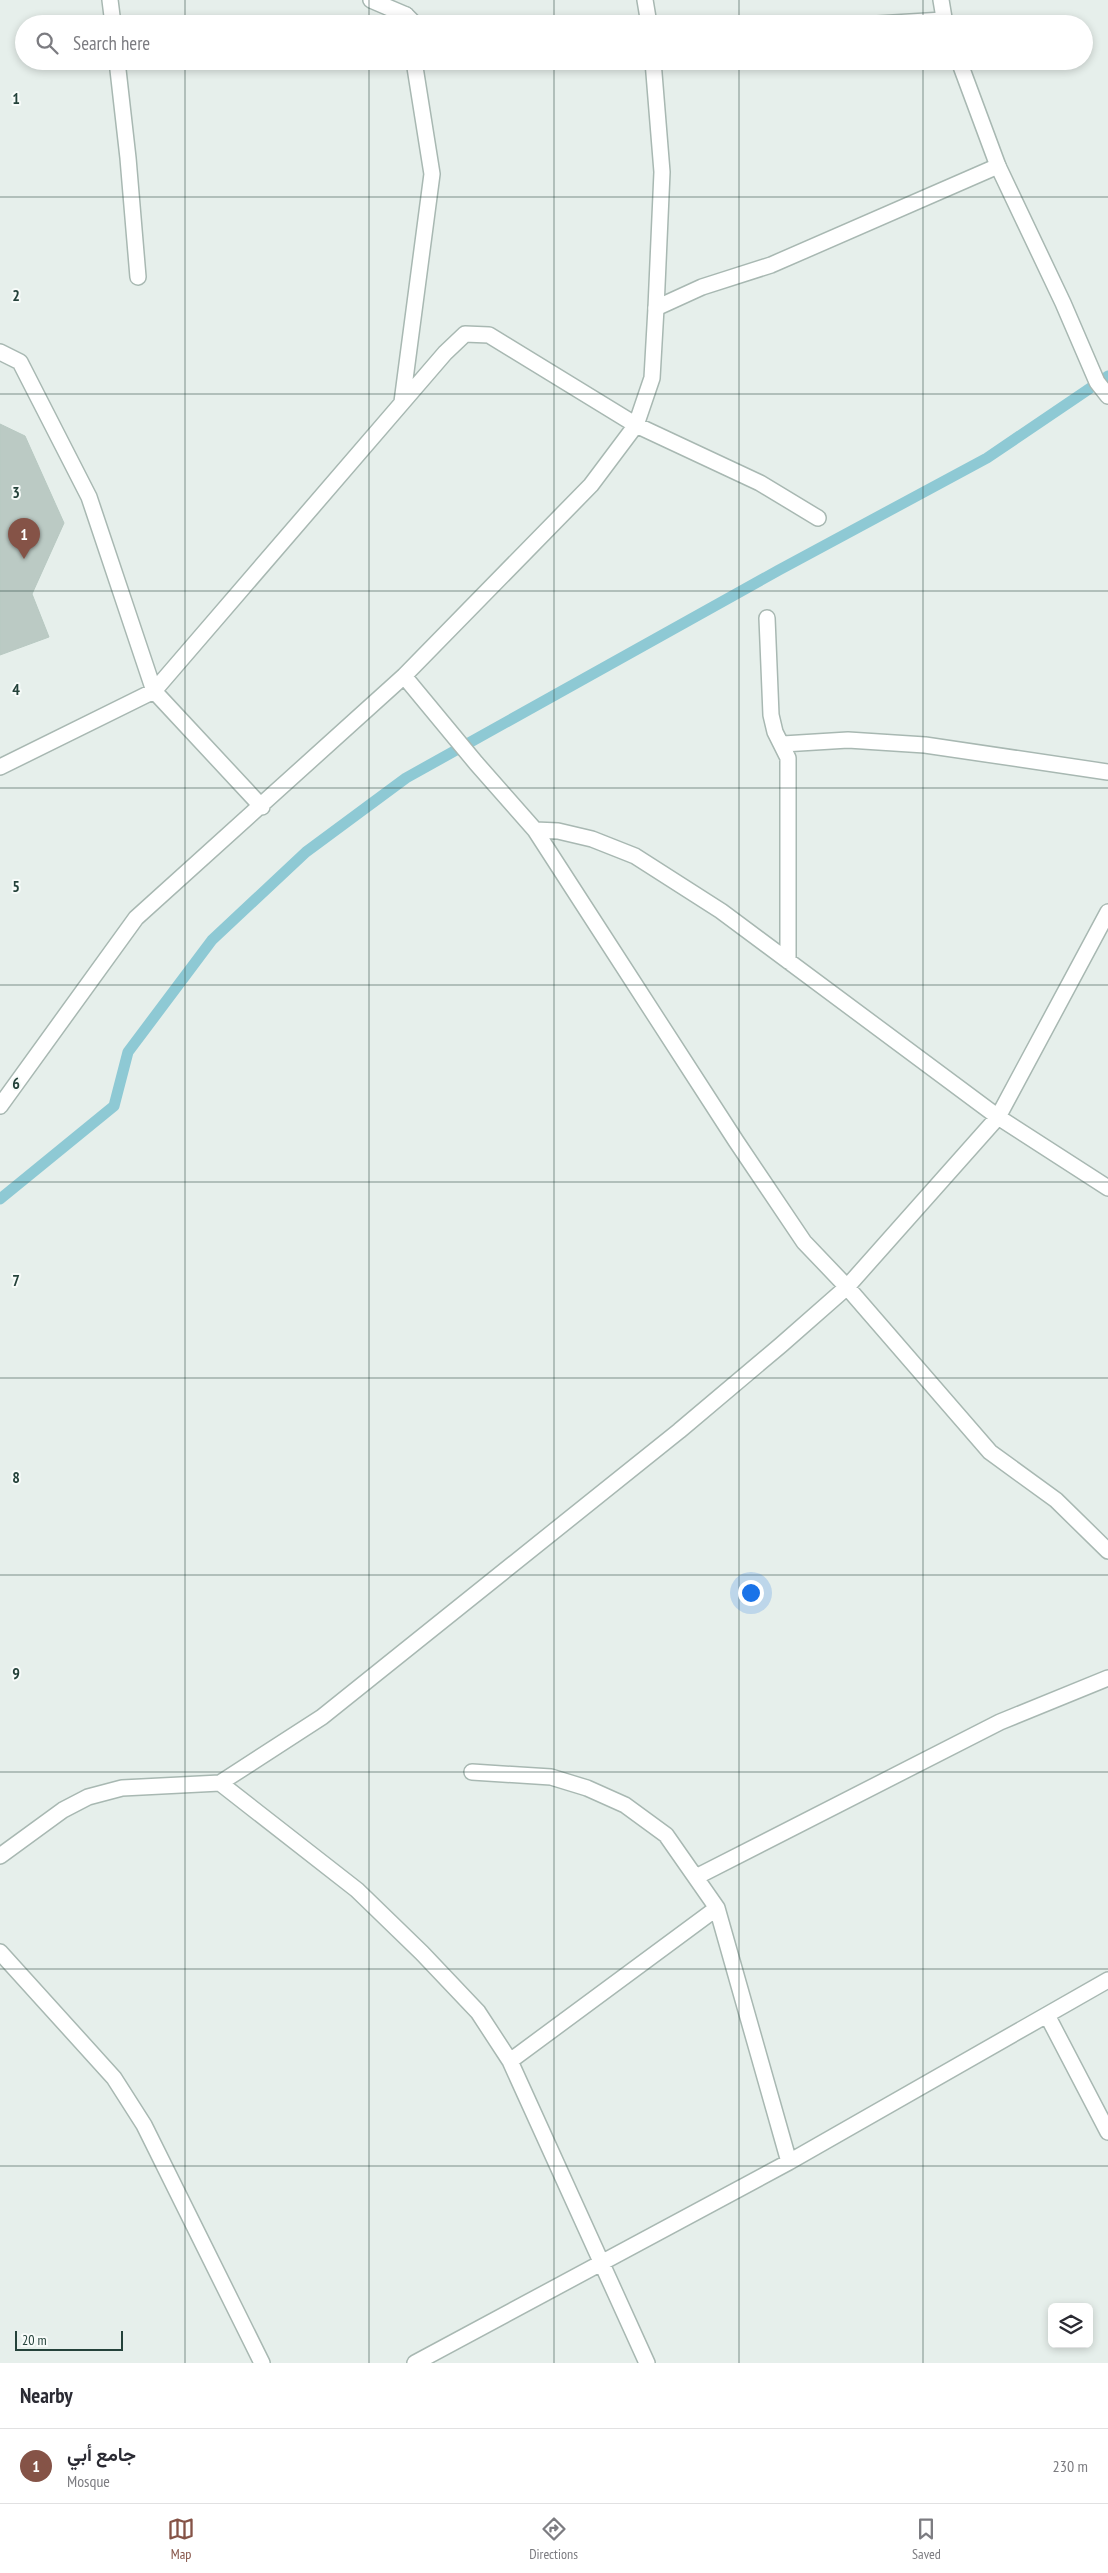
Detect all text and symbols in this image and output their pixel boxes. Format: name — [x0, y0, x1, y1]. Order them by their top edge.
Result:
search box — [15, 15, 1093, 70]
icon: search — [33, 29, 61, 57]
text: Search here — [73, 31, 150, 55]
text: 1 — [12, 88, 20, 108]
text: 2 — [12, 285, 20, 305]
text: 3 — [12, 482, 20, 502]
pin: 1 — [8, 518, 40, 559]
text: 4 — [12, 679, 20, 699]
text: 5 — [12, 876, 20, 896]
text: 6 — [12, 1073, 20, 1093]
text: 7 — [12, 1270, 20, 1290]
text: 8 — [12, 1467, 20, 1487]
your location — [738, 1580, 764, 1606]
text: 9 — [12, 1663, 20, 1683]
map controls — [1048, 2303, 1093, 2348]
button: layers — [1048, 2303, 1093, 2348]
scale bar — [15, 2328, 122, 2351]
text: 20 m — [22, 2331, 47, 2349]
text: Nearby — [20, 2382, 73, 2409]
text: جامع أبي — [67, 2442, 136, 2466]
text: 1 — [32, 2456, 40, 2476]
text: 230 m — [1053, 2456, 1088, 2476]
text: Mosque — [67, 2471, 110, 2491]
tab: Map — [167, 2515, 195, 2563]
tab: Directions — [529, 2515, 578, 2563]
tab: Saved — [912, 2515, 941, 2563]

